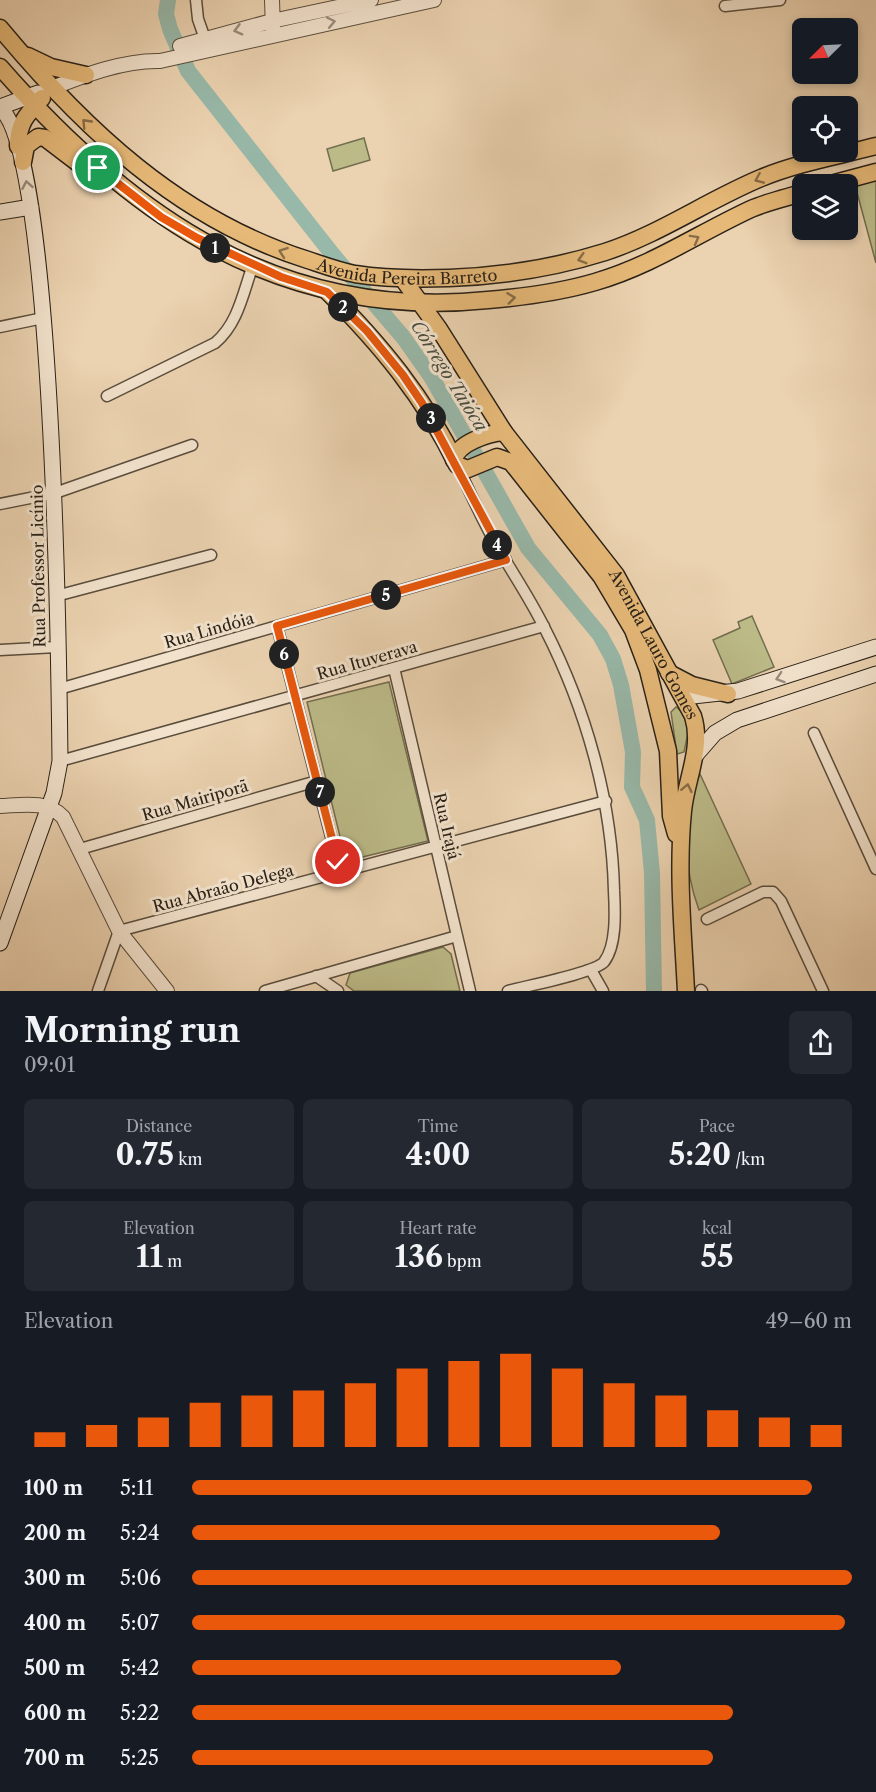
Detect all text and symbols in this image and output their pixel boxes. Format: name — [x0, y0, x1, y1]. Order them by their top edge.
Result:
one-way arrow — [326, 16, 336, 29]
north arrow — [792, 18, 858, 84]
map controls — [792, 18, 858, 240]
one-way arrow — [234, 23, 244, 36]
button: locate — [792, 96, 858, 162]
one-way arrow — [82, 119, 93, 129]
pin — [72, 142, 123, 193]
icon: arrive — [81, 151, 114, 184]
one-way arrow — [755, 172, 766, 184]
button: layers — [792, 174, 858, 240]
one-way arrow — [21, 180, 34, 190]
pin: 1 — [200, 233, 230, 263]
one-way arrow — [689, 235, 699, 246]
text: 1 — [211, 238, 219, 258]
one-way arrow — [278, 247, 289, 259]
one-way arrow — [577, 251, 587, 264]
street label: Avenida Pereira Barreto — [313, 253, 498, 289]
pin: 2 — [328, 292, 358, 322]
one-way arrow — [506, 292, 515, 304]
text: 2 — [338, 297, 348, 317]
water label: Córrego Taióca — [406, 316, 492, 436]
pin: 3 — [416, 403, 446, 433]
text: 3 — [426, 408, 436, 428]
street label: Rua Professor Licínio — [27, 484, 49, 648]
pin: 4 — [482, 530, 512, 560]
text: 4 — [492, 535, 502, 555]
street label: Avenida Lauro Gomes — [604, 565, 703, 723]
pin: 5 — [371, 580, 401, 610]
text: 5 — [382, 585, 390, 605]
street label: Rua Lindóia — [162, 608, 257, 652]
street label: Rua Ituverava — [314, 636, 420, 684]
pin: 6 — [269, 639, 299, 669]
text: 6 — [279, 644, 289, 664]
one-way arrow — [775, 671, 786, 683]
street label: Rua Mairiporã — [139, 775, 251, 825]
pin: 7 — [305, 777, 335, 807]
text: 7 — [316, 782, 324, 802]
one-way arrow — [680, 783, 693, 793]
street label: Rua Irajá — [430, 791, 465, 862]
pin — [312, 836, 363, 887]
icon: check — [321, 845, 354, 878]
street label: Rua Abraão Delega — [150, 859, 296, 916]
text: Morning run — [24, 1010, 240, 1051]
button: share — [789, 1011, 852, 1074]
text: 09:01 — [24, 1053, 75, 1077]
text: Distance — [126, 1116, 192, 1136]
text: Time — [418, 1116, 458, 1136]
text: Pace — [699, 1116, 735, 1136]
text: 0.75 — [115, 1136, 174, 1173]
text: 4:00 — [406, 1136, 470, 1173]
text: 5:20 — [669, 1136, 731, 1173]
text: km — [174, 1149, 203, 1169]
text: /km — [731, 1149, 765, 1169]
text: Elevation — [123, 1218, 195, 1238]
text: Heart rate — [399, 1218, 477, 1238]
text: kcal — [702, 1218, 732, 1238]
text: 11 — [136, 1238, 163, 1275]
text: 136 — [394, 1238, 443, 1275]
text: 55 — [700, 1238, 734, 1275]
text: m — [163, 1251, 182, 1271]
text: bpm — [443, 1251, 482, 1271]
text: Elevation — [24, 1309, 113, 1333]
text: 49–60 m — [766, 1309, 852, 1333]
text: 100 m — [24, 1476, 83, 1500]
text: 5:11 — [120, 1476, 153, 1500]
text: 200 m — [24, 1521, 86, 1545]
text: 5:24 — [120, 1521, 160, 1545]
text: 300 m — [24, 1566, 86, 1590]
text: 5:06 — [120, 1566, 161, 1590]
text: 400 m — [24, 1611, 86, 1635]
text: 5:07 — [120, 1611, 159, 1635]
text: 500 m — [24, 1656, 85, 1680]
text: 5:42 — [120, 1656, 160, 1680]
text: 600 m — [24, 1701, 86, 1725]
text: 5:22 — [120, 1701, 159, 1725]
text: 700 m — [24, 1746, 85, 1770]
text: 5:25 — [120, 1746, 159, 1770]

